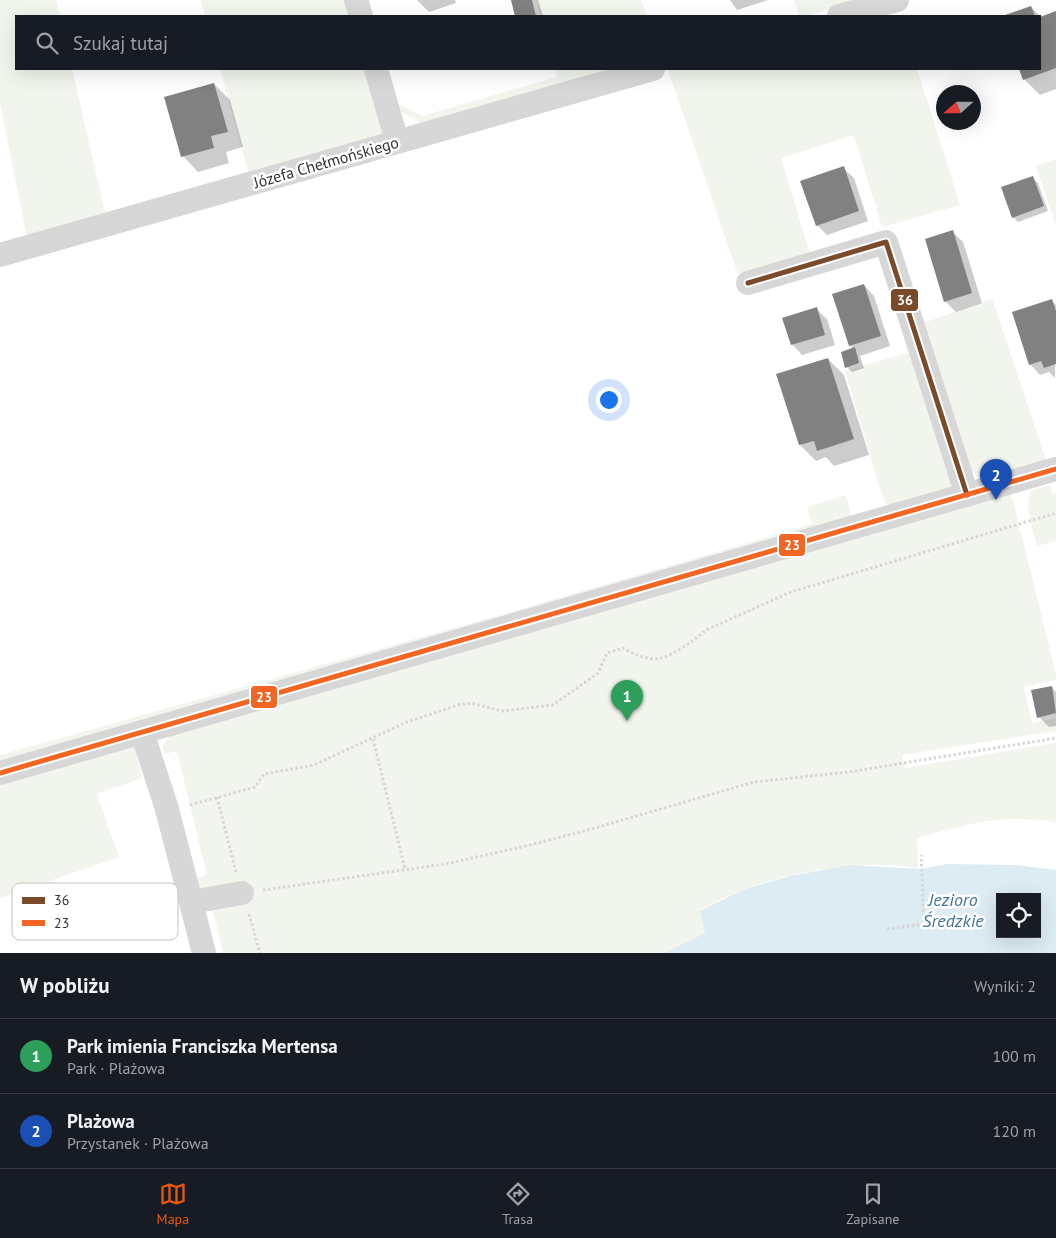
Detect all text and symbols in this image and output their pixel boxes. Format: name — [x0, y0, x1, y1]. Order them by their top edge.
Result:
search box — [15, 15, 1041, 70]
icon: search — [33, 29, 61, 57]
text: Szukaj tutaj — [73, 31, 168, 55]
north arrow — [936, 85, 981, 130]
street label: Józefa Chełmońskiego — [250, 132, 401, 193]
line badge: 36 — [890, 288, 919, 312]
text: 36 — [897, 291, 913, 309]
your location — [596, 387, 622, 413]
pin: 2 — [980, 459, 1012, 500]
line badge: 23 — [778, 533, 806, 557]
text: 23 — [784, 536, 800, 554]
pin: 1 — [611, 680, 643, 721]
line badge: 23 — [250, 685, 278, 709]
text: 23 — [256, 688, 272, 706]
legend — [12, 883, 178, 940]
water label: Jezioro Średzkie — [922, 888, 984, 932]
text: 36 — [54, 891, 69, 909]
map controls — [996, 893, 1041, 938]
button: locate — [996, 893, 1041, 938]
text: 23 — [54, 914, 69, 932]
text: W pobliżu — [20, 972, 109, 999]
text: Wyniki: 2 — [974, 976, 1036, 996]
text: Park imienia Franciszka Mertensa — [67, 1034, 338, 1058]
text: 1 — [31, 1046, 41, 1066]
text: 100 m — [993, 1046, 1036, 1066]
text: Park · Plażowa — [67, 1058, 165, 1078]
text: Plażowa — [67, 1109, 135, 1133]
text: 2 — [31, 1121, 41, 1141]
text: 120 m — [993, 1121, 1036, 1141]
text: Przystanek · Plażowa — [67, 1133, 209, 1153]
tab: Mapa — [157, 1180, 189, 1228]
tab: Trasa — [502, 1180, 533, 1228]
tab: Zapisane — [846, 1180, 899, 1228]

